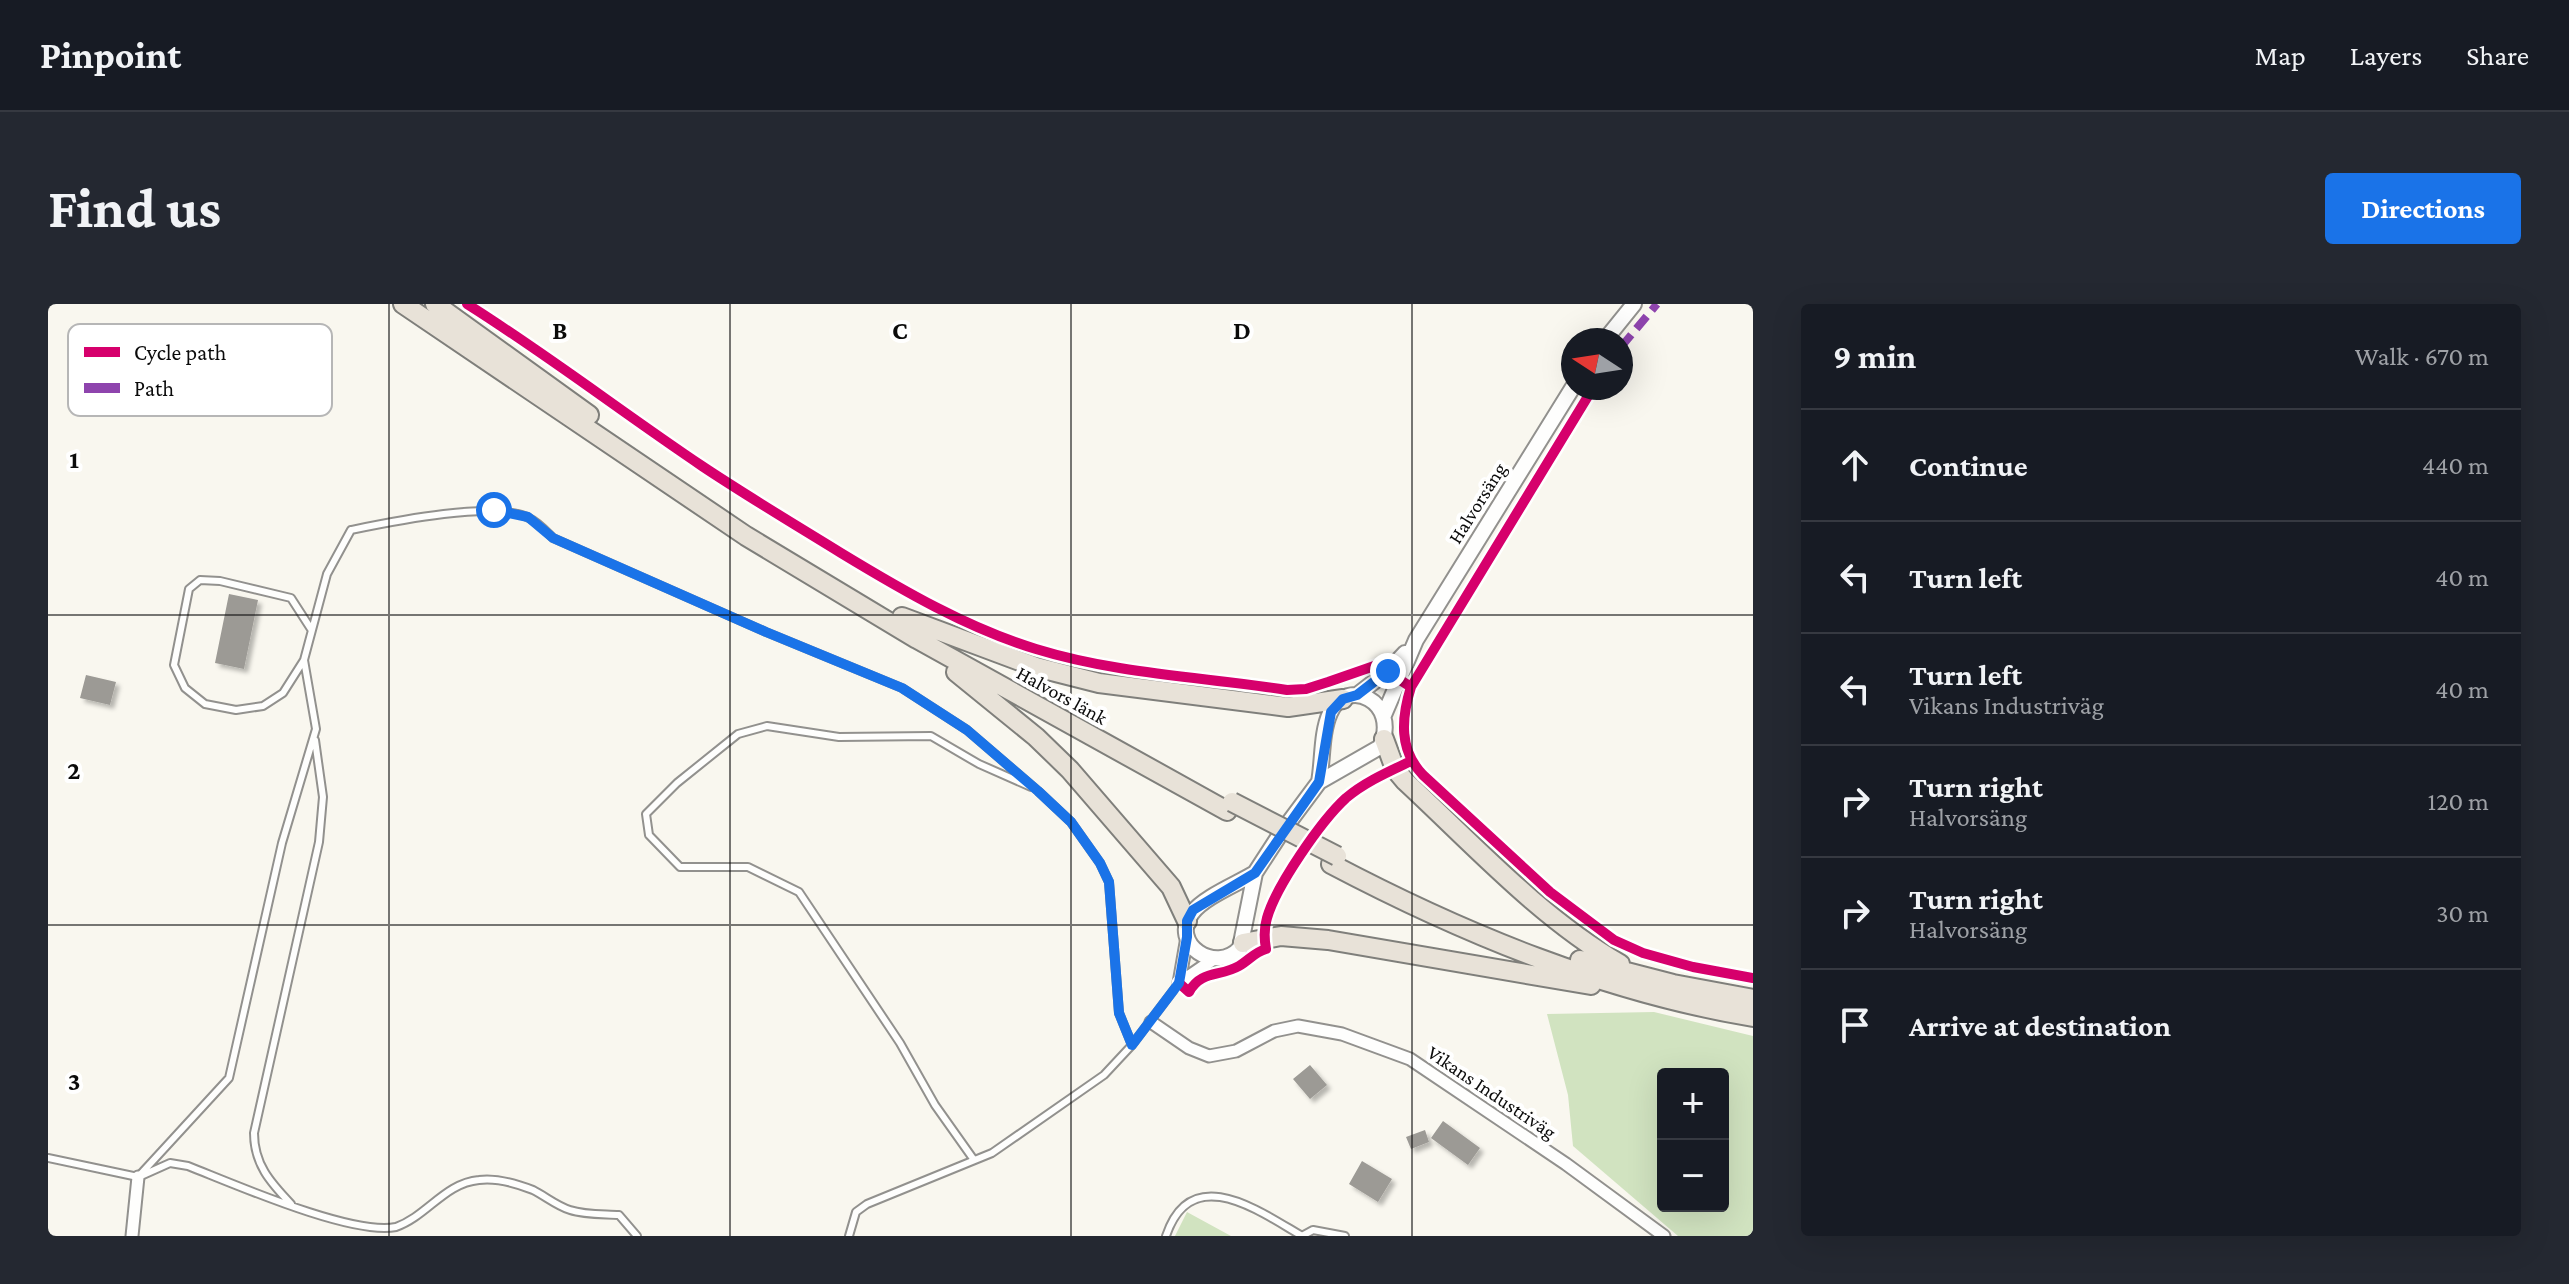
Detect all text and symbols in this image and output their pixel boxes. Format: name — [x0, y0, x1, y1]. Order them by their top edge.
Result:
text: Pinpoint — [40, 34, 181, 76]
text: Map — [2255, 40, 2306, 71]
text: Layers — [2350, 40, 2422, 71]
text: Share — [2466, 40, 2529, 71]
button: Directions — [2325, 173, 2521, 244]
text: Find us — [48, 177, 221, 239]
text: B — [552, 316, 568, 345]
text: C — [892, 316, 908, 345]
text: D — [1233, 316, 1251, 345]
legend — [68, 324, 332, 416]
north arrow — [1561, 328, 1633, 400]
text: 9 min — [1833, 338, 1916, 375]
text: Cycle path — [134, 340, 226, 365]
text: Walk · 670 m — [2355, 342, 2489, 371]
text: Path — [134, 376, 174, 401]
icon: ahead — [1833, 443, 1877, 487]
text: 1 — [69, 445, 79, 474]
text: Continue — [1909, 449, 2028, 482]
text: 440 m — [2422, 451, 2489, 480]
street label: Halvorsäng — [1444, 458, 1511, 548]
route start — [476, 492, 512, 528]
icon: left — [1833, 555, 1877, 599]
text: Turn left — [1909, 561, 2022, 594]
text: 40 m — [2435, 563, 2489, 592]
route end — [1370, 653, 1406, 689]
text: Turn left — [1909, 658, 2022, 691]
street label: Halvors länk — [1013, 661, 1111, 729]
icon: left — [1833, 667, 1877, 711]
text: 40 m — [2435, 675, 2489, 704]
text: Vikans Industriväg — [1909, 691, 2104, 720]
text: 2 — [67, 756, 81, 785]
text: Turn right — [1909, 770, 2043, 803]
icon: right — [1833, 779, 1877, 823]
text: 120 m — [2428, 787, 2489, 816]
text: Halvorsäng — [1909, 803, 2027, 832]
text: Turn right — [1909, 882, 2043, 915]
icon: right — [1833, 891, 1877, 935]
text: 30 m — [2436, 899, 2489, 928]
text: Halvorsäng — [1909, 915, 2027, 944]
icon: arrive — [1833, 1003, 1877, 1047]
text: Arrive at destination — [1909, 1009, 2171, 1042]
street label: Vikans Industriväg — [1423, 1041, 1561, 1144]
text: 3 — [68, 1067, 80, 1096]
map controls — [1657, 1068, 1729, 1212]
button: + — [1657, 1068, 1729, 1140]
button: − — [1657, 1140, 1729, 1212]

